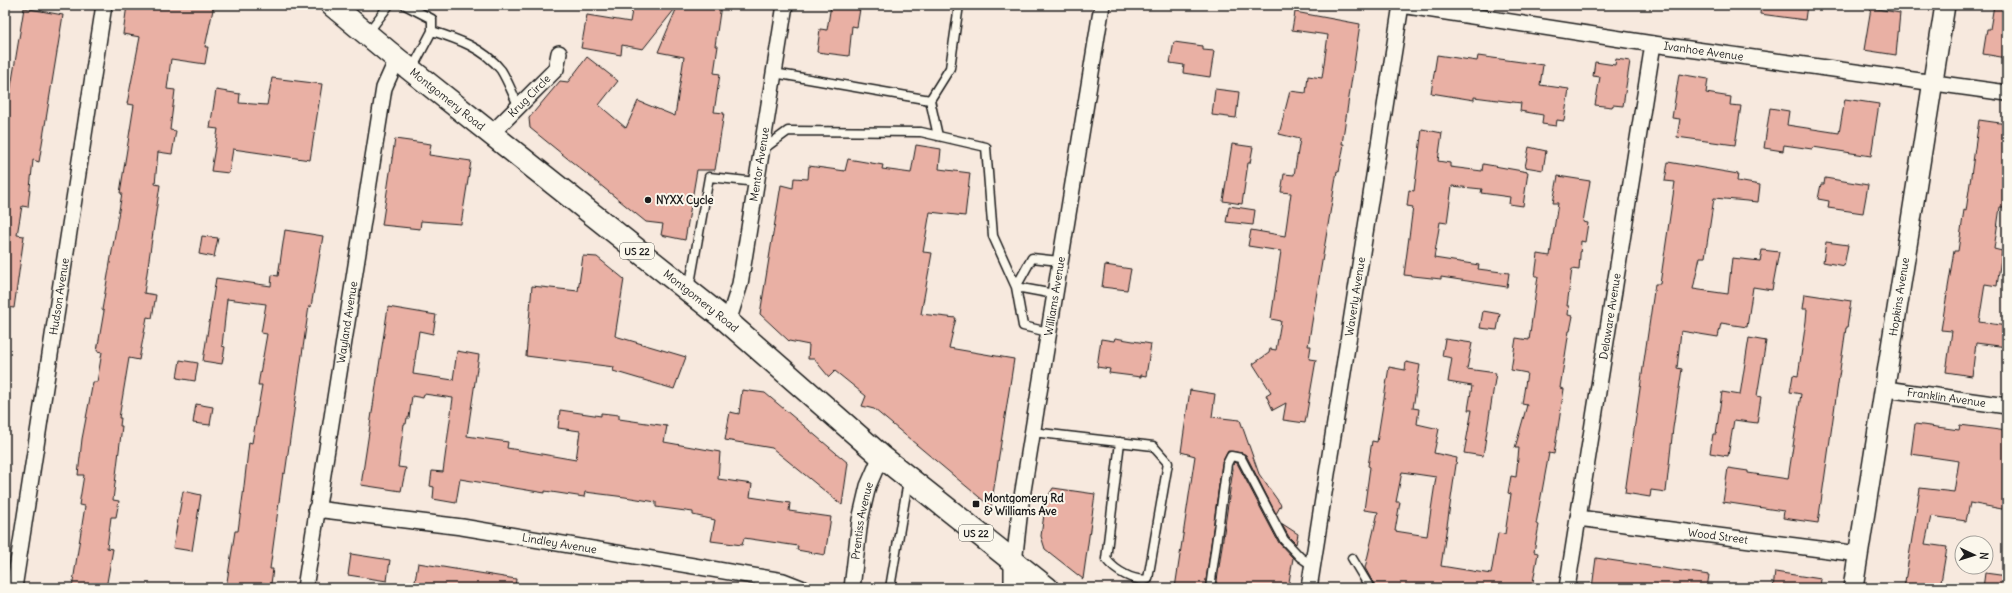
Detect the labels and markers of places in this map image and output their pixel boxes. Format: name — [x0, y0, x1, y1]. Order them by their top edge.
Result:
place label: NYXX Cycle — [656, 193, 713, 208]
marker: NYXX Cycle — [643, 195, 653, 205]
place label: Montgomery Rd & Williams Ave — [984, 491, 1064, 518]
marker: Montgomery Rd & Williams Ave — [971, 499, 981, 509]

